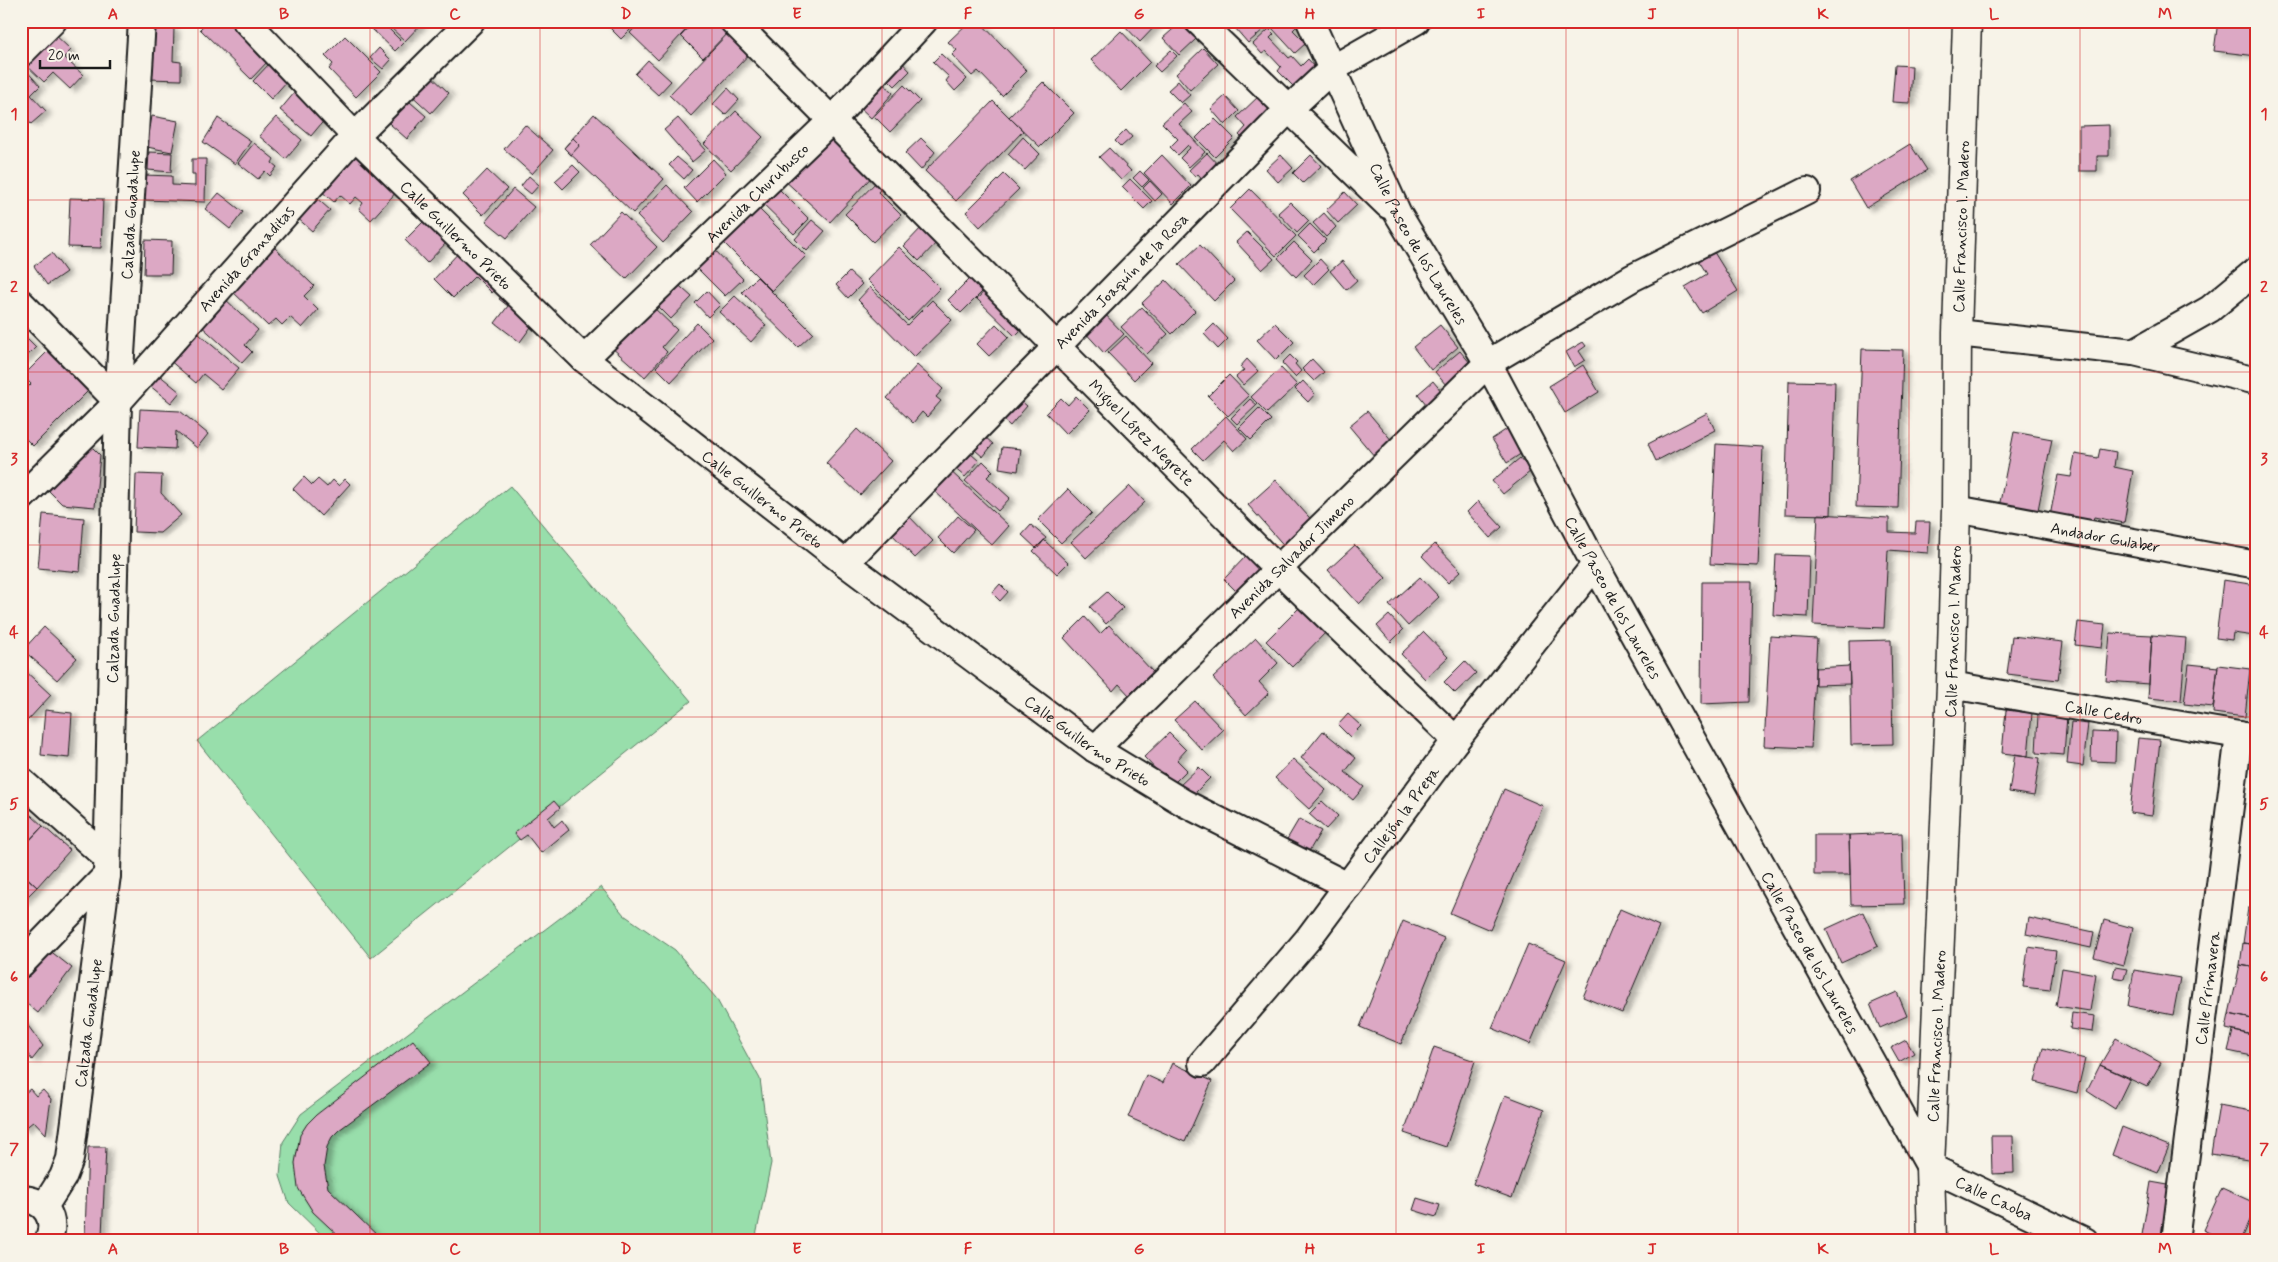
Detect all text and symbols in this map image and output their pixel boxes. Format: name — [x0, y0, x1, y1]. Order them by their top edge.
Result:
text: A — [108, 4, 118, 25]
text: B — [279, 4, 289, 25]
text: C — [449, 4, 461, 25]
text: D — [620, 4, 632, 25]
text: E — [792, 4, 802, 25]
text: F — [964, 4, 973, 25]
text: G — [1134, 4, 1145, 25]
text: H — [1305, 4, 1316, 25]
text: I — [1477, 4, 1486, 25]
text: J — [1647, 4, 1657, 25]
text: K — [1817, 4, 1829, 25]
text: L — [1989, 4, 2000, 25]
text: M — [2158, 4, 2172, 25]
scale bar — [40, 38, 110, 70]
text: 20 m — [48, 46, 80, 66]
text: 1 — [10, 104, 18, 125]
text: 1 — [2260, 104, 2268, 125]
street label: Avenida Churubusco — [702, 139, 814, 248]
street label: Calle Francisco I. Madero — [1949, 140, 1975, 313]
street label: Calzada Guadalupe — [117, 149, 146, 280]
street label: Calle Paseo de los Laureles — [1364, 160, 1472, 329]
street label: Calle Guillermo Prieto — [395, 176, 516, 295]
street label: Avenida Granaditas — [194, 202, 300, 317]
street label: Avenida Joaquín de la Rosa — [1051, 209, 1194, 354]
text: 2 — [10, 277, 18, 298]
text: 2 — [2260, 277, 2268, 298]
street label: Miguel López Negrete — [1083, 375, 1199, 491]
street label: Calle Guillermo Prieto — [697, 446, 827, 554]
text: 3 — [10, 449, 18, 470]
text: 3 — [2260, 449, 2268, 470]
street label: Avenida Salvador Jimeno — [1225, 491, 1360, 624]
street label: Calle Paseo de los Laureles — [1559, 513, 1665, 683]
street label: Andador Gulaber — [2049, 518, 2162, 559]
street label: Calle Francisco I. Madero — [1941, 545, 1967, 718]
street label: Calzada Guadalupe — [102, 553, 126, 684]
text: 4 — [9, 622, 19, 643]
text: 4 — [2259, 622, 2269, 643]
street label: Calle Guillermo Prieto — [1019, 691, 1154, 792]
street label: Calle Cedro — [2063, 696, 2144, 730]
street label: Callejón la Prepa — [1358, 762, 1445, 869]
text: 5 — [9, 794, 19, 815]
text: 5 — [2259, 794, 2269, 815]
street label: Calle Paseo de los Laureles — [1756, 868, 1863, 1038]
street label: Calle Primavera — [2191, 930, 2226, 1046]
street label: Calle Francisco I. Madero — [1923, 949, 1951, 1123]
street label: Calzada Guadalupe — [70, 957, 108, 1089]
text: 6 — [10, 967, 18, 988]
text: 6 — [2260, 967, 2268, 988]
text: 7 — [9, 1139, 19, 1160]
text: 7 — [2259, 1139, 2269, 1160]
street label: Calle Caoba — [1951, 1172, 2036, 1227]
text: A — [108, 1239, 118, 1260]
text: B — [279, 1239, 289, 1260]
text: C — [449, 1239, 461, 1260]
text: D — [620, 1239, 632, 1260]
text: E — [792, 1239, 802, 1260]
text: F — [964, 1239, 973, 1260]
text: G — [1134, 1239, 1145, 1260]
text: H — [1305, 1239, 1316, 1260]
text: I — [1477, 1239, 1486, 1260]
text: J — [1647, 1239, 1657, 1260]
text: K — [1817, 1239, 1829, 1260]
text: L — [1989, 1239, 2000, 1260]
text: M — [2158, 1239, 2172, 1260]

